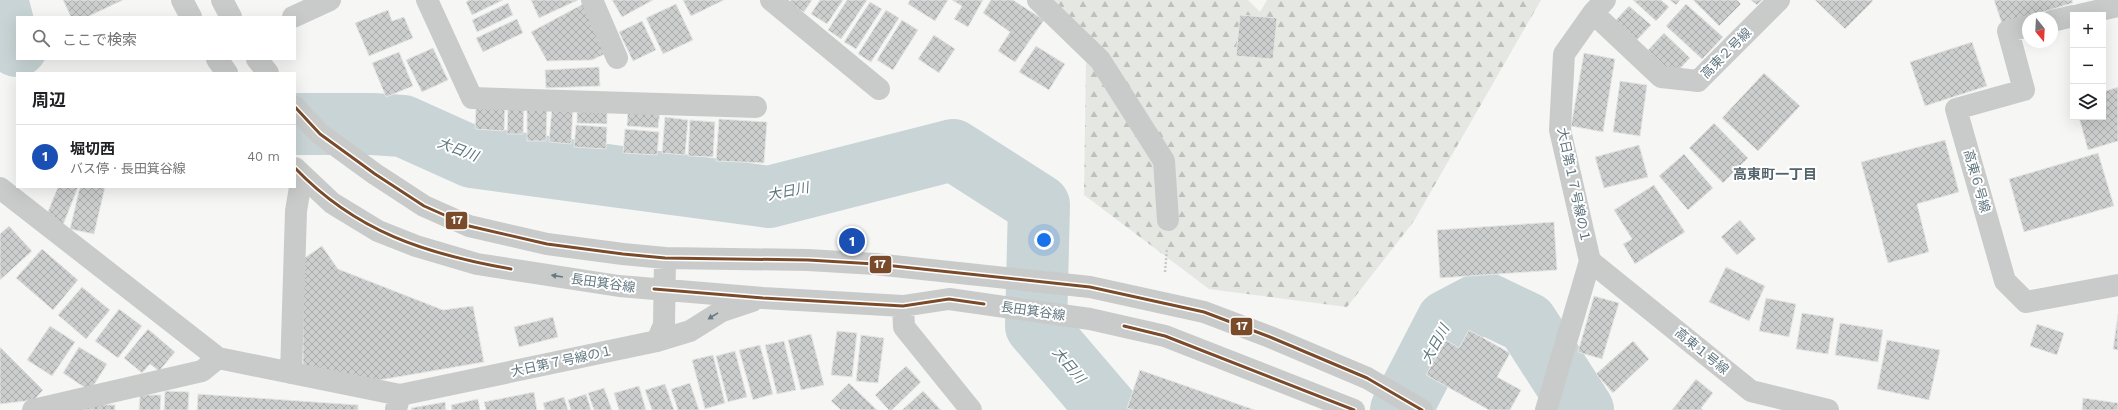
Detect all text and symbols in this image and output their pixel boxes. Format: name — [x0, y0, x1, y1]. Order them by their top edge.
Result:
north arrow — [2022, 12, 2058, 48]
map controls — [2070, 12, 2106, 120]
button: + — [2070, 12, 2106, 48]
search box — [16, 16, 296, 60]
street label: 高東２号線 — [1698, 25, 1754, 81]
icon: search — [30, 27, 52, 49]
text: ここで検索 — [62, 31, 137, 49]
button: − — [2070, 48, 2106, 84]
button: layers — [2070, 84, 2106, 120]
text: 周辺 — [32, 90, 66, 110]
street label: 大日第１７号線の１ — [1554, 126, 1594, 244]
water label: 大日川 — [436, 134, 482, 165]
text: 堀切西 — [70, 140, 115, 158]
street label: 高東６号線 — [1961, 148, 1993, 214]
text: 1 — [42, 149, 48, 164]
text: 40 m — [247, 149, 280, 164]
text: バス停 · 長田箕谷線 — [70, 161, 186, 176]
district label: 高東町一丁目 — [1733, 166, 1817, 182]
water label: 大日川 — [766, 179, 812, 203]
line badge: 17 — [445, 211, 468, 230]
text: 17 — [451, 214, 463, 227]
pin: 1 — [839, 226, 865, 256]
your location — [1034, 230, 1054, 250]
line badge: 17 — [869, 255, 892, 274]
text: 17 — [874, 258, 886, 271]
street label: 長田箕谷線 — [570, 271, 636, 295]
one-way arrow — [550, 273, 563, 279]
street label: 長田箕谷線 — [1000, 299, 1066, 323]
one-way arrow — [708, 312, 718, 320]
line badge: 17 — [1230, 317, 1253, 336]
text: 17 — [1236, 320, 1248, 333]
water label: 大日川 — [1418, 320, 1453, 366]
street label: 高東１号線 — [1672, 325, 1732, 377]
street label: 大日第７号線の１ — [510, 343, 614, 379]
water label: 大日川 — [1049, 344, 1090, 388]

